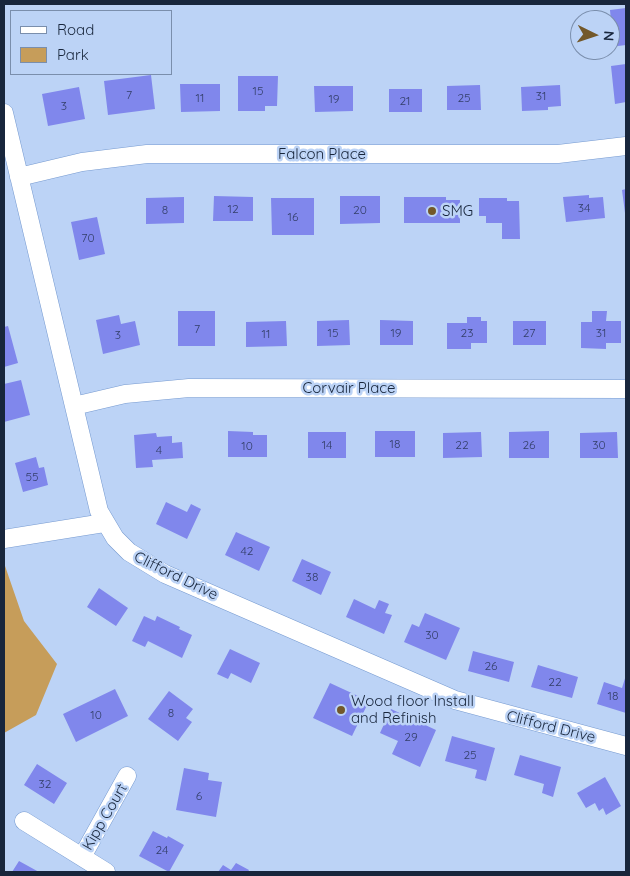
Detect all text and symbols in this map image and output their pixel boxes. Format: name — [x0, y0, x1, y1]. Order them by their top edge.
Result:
legend — [10, 10, 172, 75]
north arrow — [570, 10, 620, 60]
text: Road — [57, 20, 94, 39]
text: N — [600, 30, 618, 42]
text: Park — [57, 45, 89, 64]
house number: 15 — [253, 84, 263, 98]
house number: 7 — [126, 88, 132, 102]
house number: 31 — [536, 89, 546, 103]
house number: 11 — [196, 91, 204, 105]
house number: 25 — [457, 91, 471, 105]
house number: 19 — [328, 92, 340, 106]
house number: 21 — [399, 94, 411, 108]
house number: 3 — [61, 99, 67, 113]
street label: Falcon Place — [278, 145, 366, 163]
house number: 34 — [578, 201, 590, 215]
house number: 12 — [227, 202, 239, 216]
place label: SMG — [442, 202, 473, 220]
house number: 8 — [162, 203, 168, 217]
house number: 20 — [353, 203, 367, 217]
marker: SMG — [426, 205, 438, 217]
house number: 16 — [288, 210, 298, 224]
house number: 70 — [81, 231, 95, 245]
house number: 7 — [194, 322, 200, 336]
house number: 15 — [328, 326, 338, 340]
house number: 19 — [390, 326, 402, 340]
house number: 23 — [461, 326, 473, 340]
house number: 27 — [523, 326, 535, 340]
house number: 31 — [596, 326, 606, 340]
house number: 11 — [262, 327, 270, 341]
house number: 3 — [115, 328, 121, 342]
street label: Corvair Place — [302, 379, 396, 397]
house number: 18 — [390, 437, 400, 451]
house number: 14 — [322, 438, 332, 452]
house number: 22 — [455, 438, 469, 452]
house number: 26 — [522, 438, 536, 452]
house number: 30 — [592, 438, 606, 452]
house number: 10 — [241, 439, 253, 453]
house number: 4 — [156, 443, 162, 457]
house number: 55 — [25, 470, 39, 484]
house number: 42 — [241, 544, 253, 558]
street label: Clifford Drive — [131, 548, 221, 604]
house number: 38 — [306, 570, 318, 584]
house number: 30 — [425, 628, 439, 642]
house number: 26 — [484, 659, 498, 673]
house number: 22 — [548, 675, 562, 689]
house number: 18 — [608, 689, 618, 703]
place label: Wood floor Install and Refinish — [351, 692, 474, 727]
marker: Wood floor Install and Refinish — [335, 704, 347, 716]
house number: 8 — [168, 706, 174, 720]
street label: Clifford Drive — [505, 707, 597, 747]
house number: 10 — [90, 708, 102, 722]
house number: 29 — [404, 730, 418, 744]
house number: 25 — [463, 748, 477, 762]
house number: 32 — [39, 777, 51, 791]
street label: Kipp Court — [79, 781, 131, 853]
house number: 6 — [196, 789, 202, 803]
house number: 24 — [156, 843, 168, 857]

